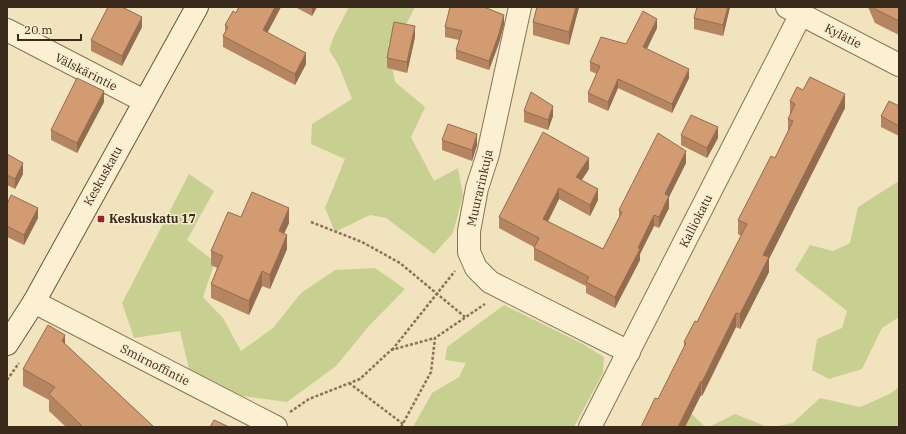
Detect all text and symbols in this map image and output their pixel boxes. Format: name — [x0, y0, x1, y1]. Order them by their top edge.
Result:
scale bar — [18, 16, 81, 42]
street label: Kylätie — [822, 20, 864, 51]
text: 20 m — [24, 22, 53, 37]
street label: Välskärintie — [53, 49, 120, 94]
street label: Keskuskatu — [80, 143, 125, 208]
street label: Muurarinkuja — [463, 148, 496, 228]
street label: Kalliokatu — [676, 191, 716, 250]
place label: Keskuskatu 17 — [109, 211, 196, 226]
marker: Keskuskatu 17 — [96, 214, 106, 224]
street label: Smirnoffintie — [118, 341, 192, 388]

